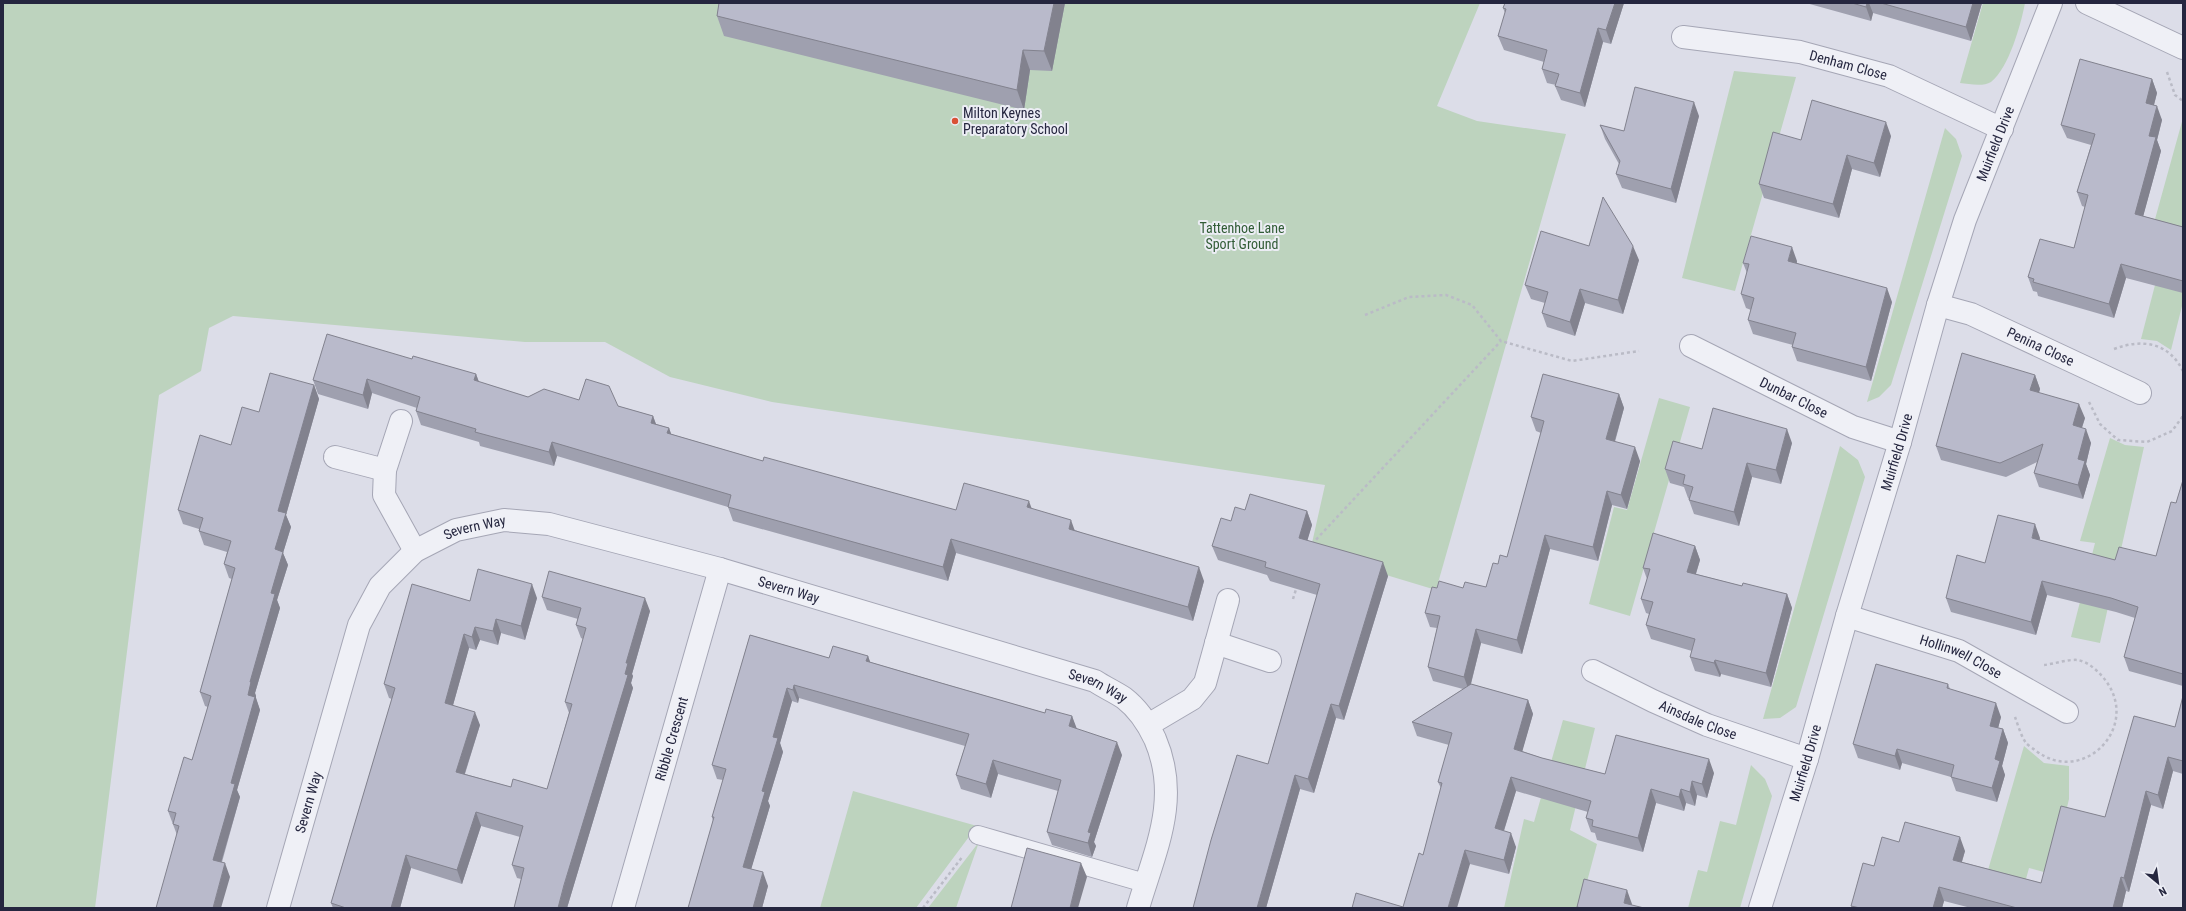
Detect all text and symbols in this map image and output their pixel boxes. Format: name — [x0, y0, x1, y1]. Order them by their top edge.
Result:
street label: Denham Close — [1808, 47, 1889, 83]
street label: Muirfield Drive — [1973, 103, 2017, 184]
place label: Milton Keynes Preparatory School — [963, 105, 1068, 137]
marker: Milton Keynes Preparatory School — [950, 116, 960, 126]
park label: Tattenhoe Lane Sport Ground — [1199, 220, 1285, 252]
street label: Penina Close — [2005, 324, 2077, 369]
street label: Dunbar Close — [1757, 374, 1831, 421]
street label: Muirfield Drive — [1878, 411, 1916, 493]
street label: Severn Way — [441, 512, 507, 543]
street label: Severn Way — [756, 573, 822, 606]
street label: Hollinwell Close — [1918, 631, 2005, 682]
street label: Severn Way — [1067, 666, 1131, 706]
street label: Ribble Crescent — [652, 695, 691, 783]
street label: Ainsdale Close — [1657, 697, 1739, 743]
street label: Muirfield Drive — [1786, 722, 1824, 803]
street label: Severn Way — [292, 769, 325, 835]
north arrow — [2138, 863, 2178, 903]
text: N — [2156, 884, 2169, 899]

